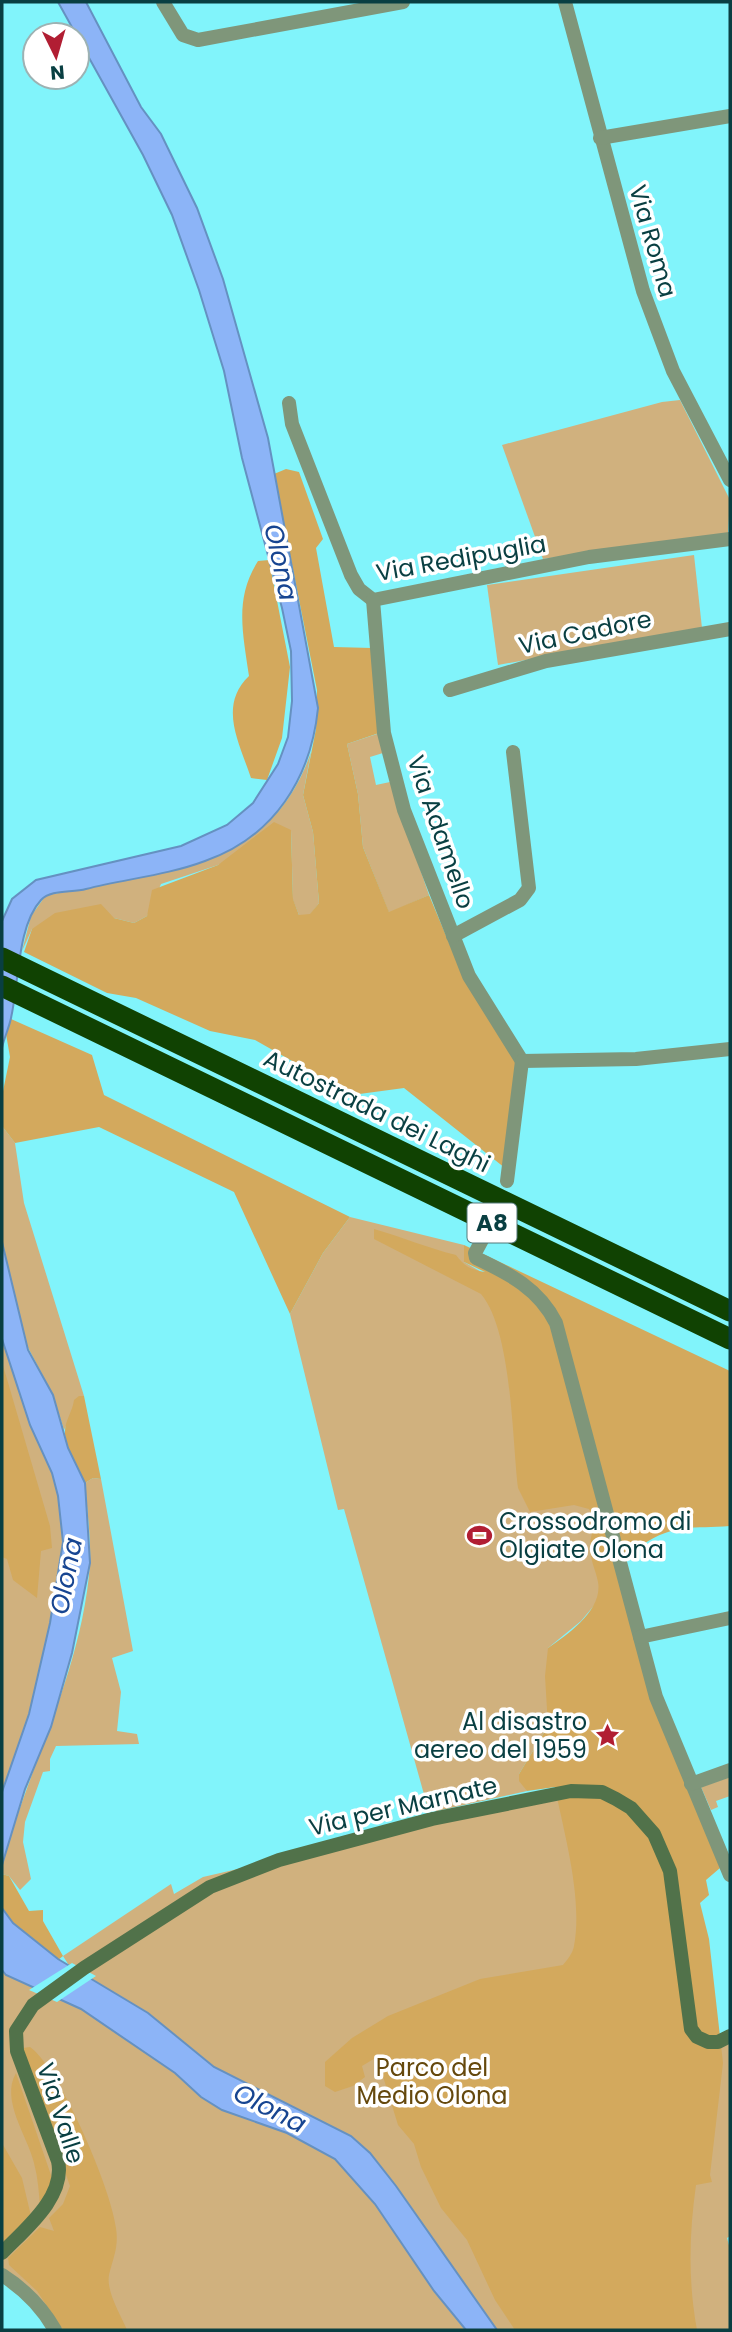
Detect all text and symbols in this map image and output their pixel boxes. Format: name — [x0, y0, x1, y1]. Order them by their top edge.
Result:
north arrow — [21, 21, 91, 91]
text: N — [49, 58, 66, 87]
street label: Via Roma — [621, 181, 685, 301]
water label: Olona — [255, 520, 307, 604]
street label: Via Redipuglia — [373, 527, 549, 589]
street label: Via Cadore — [516, 602, 654, 662]
street label: Via Adamello — [399, 751, 483, 913]
street label: Autostrada dei Laghi — [258, 1042, 496, 1180]
road number: A8 — [468, 1204, 516, 1242]
place label: Crossodromo di Olgiate Olona — [499, 1505, 691, 1566]
sports icon: Crossodromo di Olgiate Olona — [465, 1521, 493, 1549]
water label: Olona — [41, 1534, 91, 1618]
place label: Al disastro aereo del 1959 — [414, 1705, 587, 1766]
place icon: Al disastro aereo del 1959 — [593, 1721, 621, 1749]
street label: Via per Marnate — [306, 1768, 500, 1844]
park label: Parco del Medio Olona — [356, 2051, 508, 2112]
street label: Via Valle — [29, 2058, 93, 2168]
water label: Olona — [227, 2074, 313, 2142]

